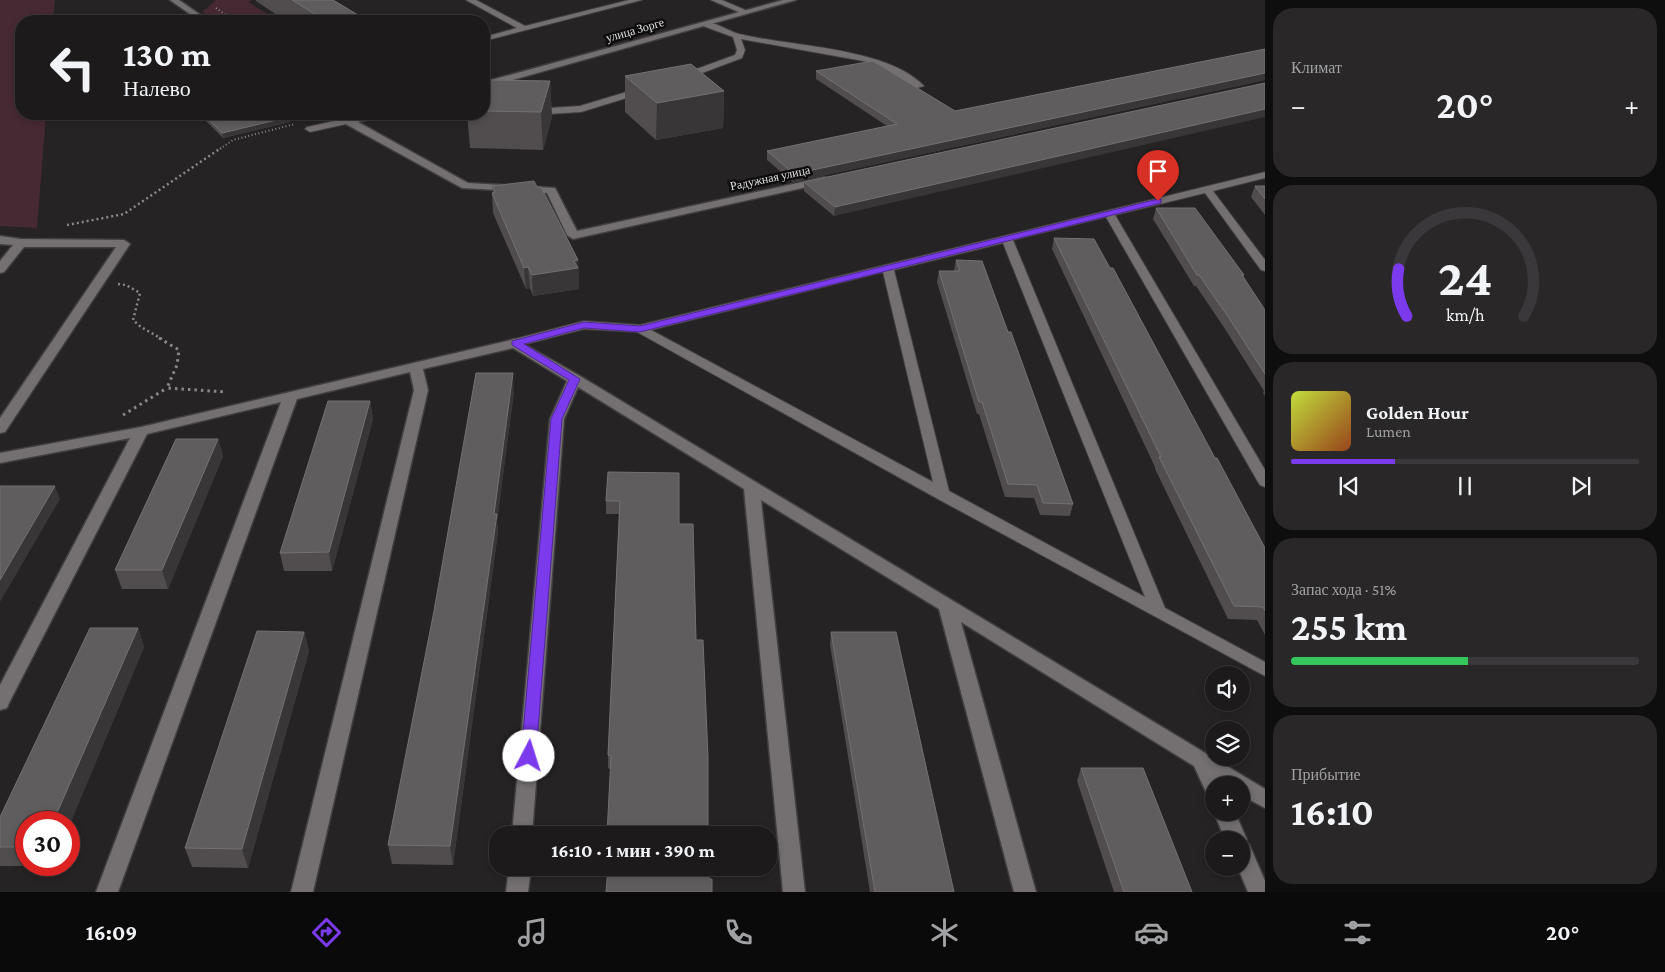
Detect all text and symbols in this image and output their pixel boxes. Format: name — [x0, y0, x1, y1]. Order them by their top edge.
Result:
street label: улица Зорге — [604, 15, 666, 45]
icon: left — [40, 35, 105, 100]
text: 130 m — [123, 35, 211, 74]
text: Климат — [1291, 59, 1342, 76]
text: Налево — [123, 76, 191, 101]
text: 20° — [1436, 84, 1494, 126]
text: − — [1291, 90, 1306, 121]
text: + — [1624, 90, 1639, 121]
pin — [1137, 150, 1179, 201]
icon: arrive — [1144, 157, 1172, 185]
street label: Радужная улица — [729, 163, 812, 193]
text: 24 — [1438, 248, 1492, 306]
text: km/h — [1446, 305, 1485, 325]
text: Golden Hour — [1366, 402, 1469, 423]
text: Lumen — [1366, 423, 1411, 440]
icon: previous — [1335, 472, 1363, 500]
icon: pause — [1451, 472, 1479, 500]
icon: next — [1567, 472, 1595, 500]
text: Запас хода · 51% — [1291, 581, 1396, 598]
text: 255 km — [1291, 606, 1407, 648]
map controls — [1205, 666, 1250, 876]
button: sound — [1205, 666, 1250, 711]
button: layers — [1205, 721, 1250, 766]
position arrow — [502, 729, 554, 781]
text: Прибытие — [1291, 766, 1361, 783]
button: + — [1205, 776, 1250, 821]
text: 16:10 — [1291, 791, 1374, 833]
speed limit sign: 30 — [15, 811, 80, 876]
button: − — [1205, 831, 1250, 876]
text: 16:10 · 1 мин · 390 m — [551, 840, 715, 861]
icon: directions — [309, 915, 344, 950]
icon: music — [515, 915, 550, 950]
icon: phone — [721, 915, 756, 950]
icon: climate — [927, 915, 962, 950]
icon: car — [1134, 915, 1169, 950]
icon: filters — [1340, 915, 1375, 950]
text: 16:09 — [86, 920, 137, 945]
text: 20° — [1546, 920, 1579, 945]

